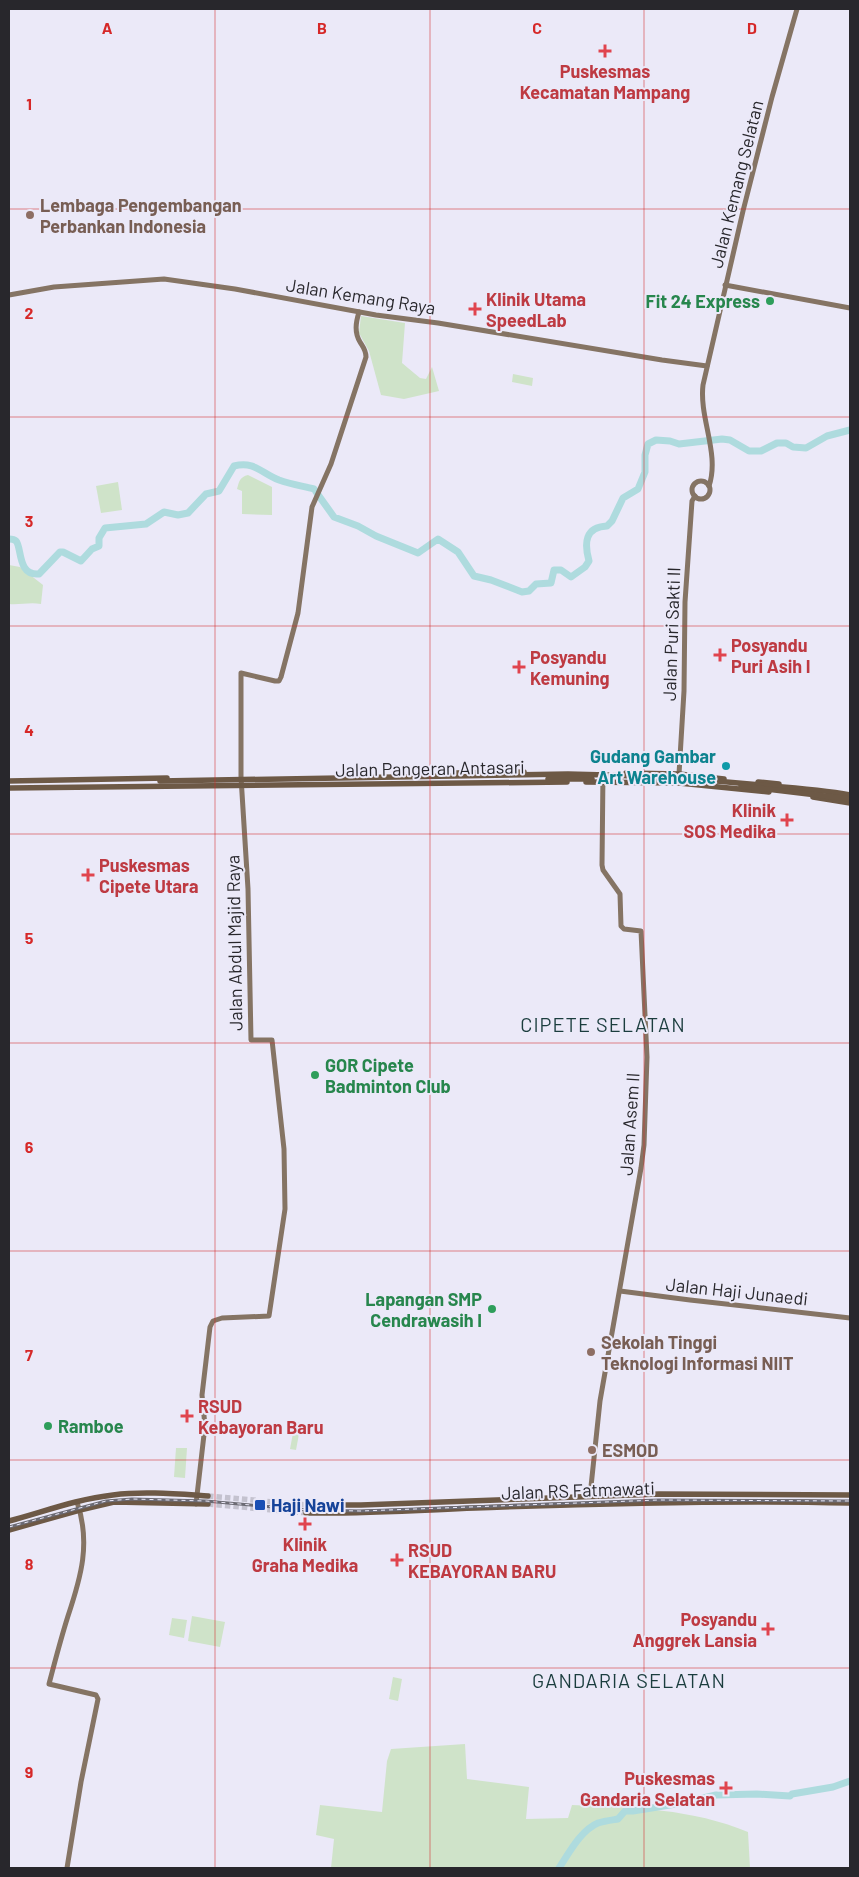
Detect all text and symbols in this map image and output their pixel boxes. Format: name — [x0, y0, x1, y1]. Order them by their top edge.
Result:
text: A — [102, 18, 113, 37]
text: B — [317, 18, 327, 37]
text: C — [532, 18, 542, 37]
text: D — [747, 18, 757, 37]
marker: Puskesmas Kecamatan Mampang — [598, 44, 612, 58]
place label: Puskesmas Kecamatan Mampang — [520, 60, 690, 103]
text: 1 — [26, 94, 32, 113]
street label: Jalan Kemang Selatan — [704, 98, 768, 270]
place label: Lembaga Pengembangan Perbankan Indonesia — [40, 194, 242, 237]
marker: Lembaga Pengembangan Perbankan Indonesia — [24, 209, 36, 221]
street label: Jalan Kemang Raya — [285, 273, 437, 319]
place label: Klinik Utama SpeedLab — [486, 288, 586, 331]
place label: Fit 24 Express — [646, 290, 760, 312]
marker: Fit 24 Express — [764, 295, 776, 307]
marker: Klinik Utama SpeedLab — [468, 302, 482, 316]
text: 2 — [25, 303, 34, 322]
text: 3 — [25, 511, 33, 530]
street label: Jalan Puri Sakti II — [658, 567, 684, 701]
place label: Posyandu Puri Asih I — [731, 634, 811, 677]
place label: Posyandu Kemuning — [530, 646, 610, 689]
marker: Posyandu Puri Asih I — [713, 648, 727, 662]
marker: Posyandu Kemuning — [512, 660, 526, 674]
text: 4 — [24, 720, 34, 739]
place label: Gudang Gambar Art Warehouse — [590, 745, 716, 788]
street label: Jalan Pangeran Antasari — [335, 755, 525, 781]
marker: Gudang Gambar Art Warehouse — [720, 760, 732, 772]
place label: Klinik SOS Medika — [684, 799, 776, 842]
marker: Klinik SOS Medika — [780, 813, 794, 827]
place label: Puskesmas Cipete Utara — [99, 854, 198, 897]
street label: Jalan Abdul Majid Raya — [221, 855, 247, 1031]
marker: Puskesmas Cipete Utara — [81, 868, 95, 882]
text: 5 — [25, 928, 34, 947]
district label: CIPETE SELATAN — [520, 1012, 686, 1036]
place label: GOR Cipete Badminton Club — [325, 1054, 451, 1097]
marker: GOR Cipete Badminton Club — [309, 1069, 321, 1081]
street label: Jalan Asem II — [614, 1072, 644, 1176]
text: 6 — [25, 1137, 34, 1156]
street label: Jalan Haji Junaedi — [665, 1273, 809, 1309]
place label: Lapangan SMP Cendrawasih I — [365, 1288, 482, 1331]
marker: Lapangan SMP Cendrawasih I — [486, 1303, 498, 1315]
place label: Sekolah Tinggi Teknologi Informasi NIIT — [601, 1331, 794, 1374]
text: 7 — [25, 1345, 33, 1364]
marker: Sekolah Tinggi Teknologi Informasi NIIT — [585, 1346, 597, 1358]
place label: RSUD Kebayoran Baru — [198, 1395, 323, 1438]
marker: RSUD Kebayoran Baru — [180, 1409, 194, 1423]
place label: Ramboe — [58, 1415, 124, 1437]
marker: Ramboe — [42, 1420, 54, 1432]
place label: ESMOD — [602, 1439, 658, 1461]
marker: ESMOD — [586, 1444, 598, 1456]
street label: Jalan RS Fatmawati — [501, 1476, 655, 1504]
place label: Haji Nawi — [271, 1494, 344, 1516]
marker: Haji Nawi — [253, 1498, 267, 1512]
marker: Klinik Graha Medika — [298, 1517, 312, 1531]
place label: Klinik Graha Medika — [252, 1533, 358, 1576]
place label: RSUD KEBAYORAN BARU — [408, 1539, 556, 1582]
marker: RSUD KEBAYORAN BARU — [390, 1553, 404, 1567]
text: 8 — [25, 1554, 34, 1573]
place label: Posyandu Anggrek Lansia — [633, 1608, 757, 1651]
marker: Posyandu Anggrek Lansia — [761, 1622, 775, 1636]
district label: GANDARIA SELATAN — [532, 1668, 726, 1692]
text: 9 — [25, 1762, 33, 1781]
place label: Puskesmas Gandaria Selatan — [580, 1767, 715, 1810]
marker: Puskesmas Gandaria Selatan — [719, 1781, 733, 1795]

